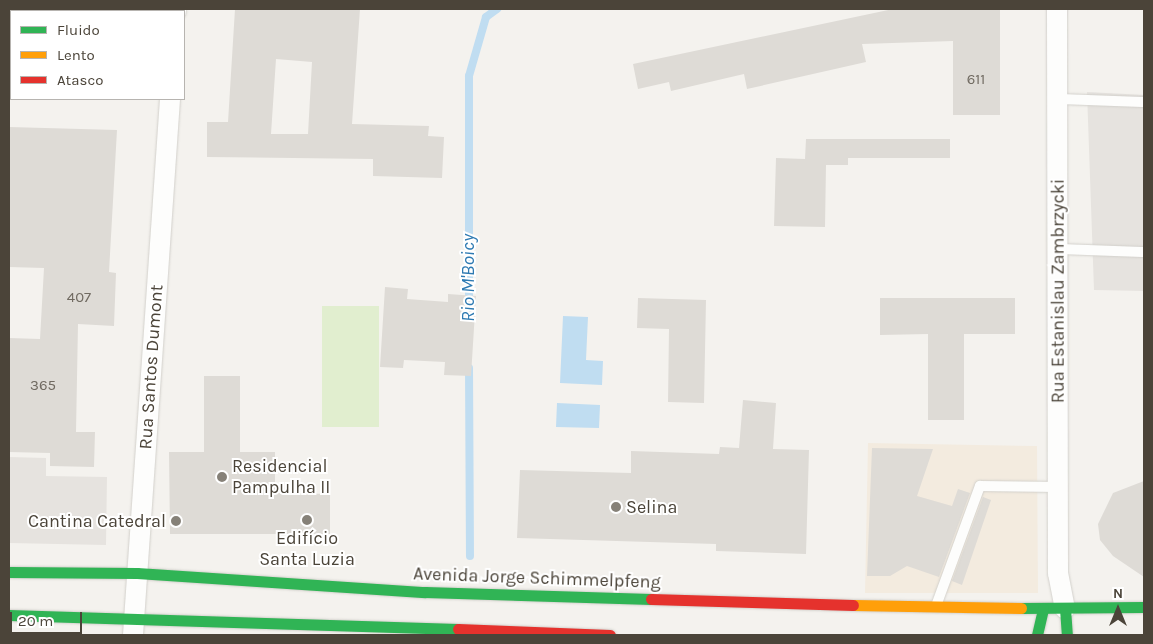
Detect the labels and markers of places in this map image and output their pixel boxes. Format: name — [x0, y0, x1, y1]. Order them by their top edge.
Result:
place label: Residencial Pampulha II — [232, 456, 330, 498]
marker: Residencial Pampulha II — [216, 471, 228, 483]
place label: Selina — [626, 496, 677, 518]
marker: Selina — [610, 501, 622, 513]
place label: Cantina Catedral — [28, 510, 166, 532]
marker: Edifício Santa Luzia — [301, 514, 313, 526]
marker: Cantina Catedral — [170, 515, 182, 527]
place label: Edifício Santa Luzia — [259, 528, 355, 570]

